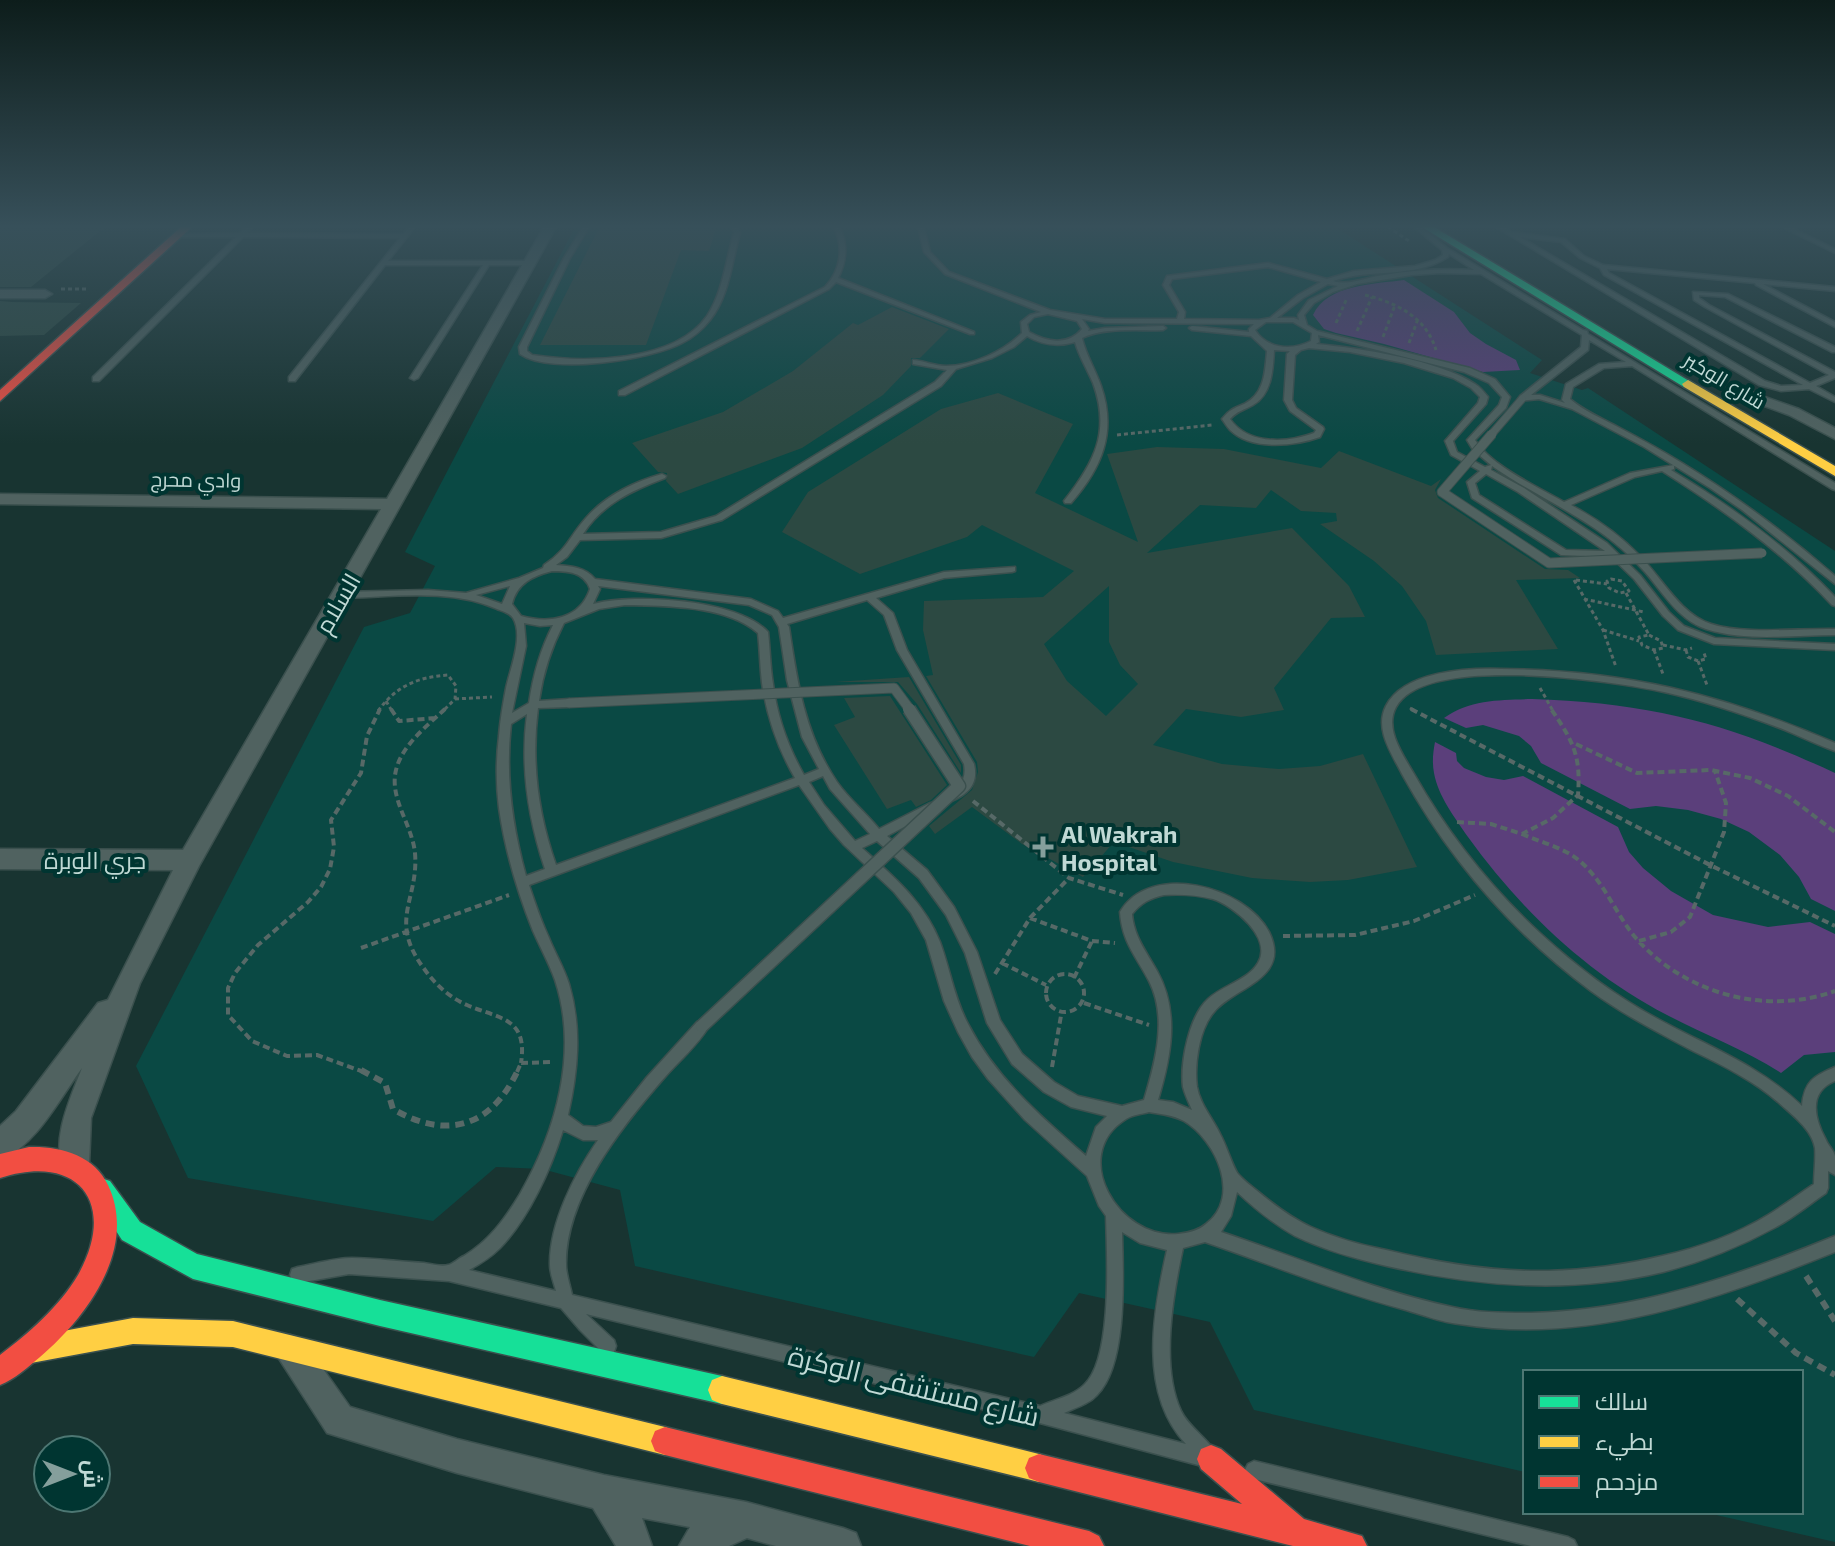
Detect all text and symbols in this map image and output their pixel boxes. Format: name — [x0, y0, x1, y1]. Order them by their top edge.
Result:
street label: شارع الوكير — [1678, 346, 1770, 416]
street label: وادي محرج — [150, 466, 242, 497]
street label: السلام — [308, 568, 368, 640]
place label: Al Wakrah Hospital — [1061, 819, 1178, 876]
marker: Al Wakrah Hospital — [1032, 836, 1054, 858]
street label: جري الوبرة — [44, 845, 146, 879]
street label: شارع مستشفى الوكرة — [784, 1337, 1043, 1436]
legend — [1523, 1370, 1803, 1514]
text: سالك — [1595, 1386, 1648, 1415]
text: بطيء — [1595, 1426, 1654, 1461]
north arrow — [32, 1434, 112, 1514]
text: ش — [78, 1460, 106, 1488]
text: مزدحم — [1595, 1466, 1658, 1498]

